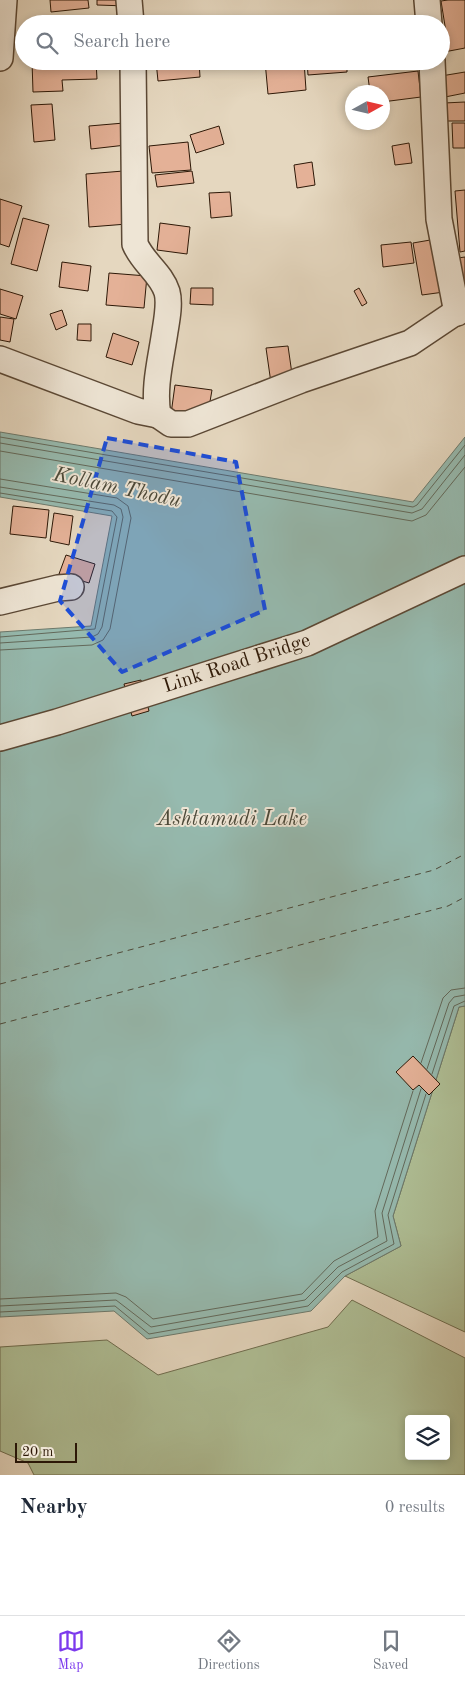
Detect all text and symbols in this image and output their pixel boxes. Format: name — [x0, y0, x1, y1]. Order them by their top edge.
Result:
search box — [15, 15, 450, 70]
icon: search — [33, 29, 61, 57]
text: Search here — [73, 33, 170, 52]
north arrow — [345, 85, 390, 130]
water label: Kollam Thodu — [50, 464, 183, 512]
street label: Link Road Bridge — [161, 631, 313, 697]
water label: Ashtamudi Lake — [156, 809, 307, 830]
map controls — [405, 1415, 450, 1460]
button: layers — [405, 1415, 450, 1460]
scale bar — [15, 1440, 78, 1463]
text: 20 m — [22, 1445, 53, 1459]
text: Nearby — [20, 1497, 88, 1518]
text: 0 results — [385, 1500, 445, 1516]
tab: Map — [57, 1627, 85, 1674]
tab: Directions — [198, 1627, 260, 1674]
tab: Saved — [373, 1627, 408, 1674]

